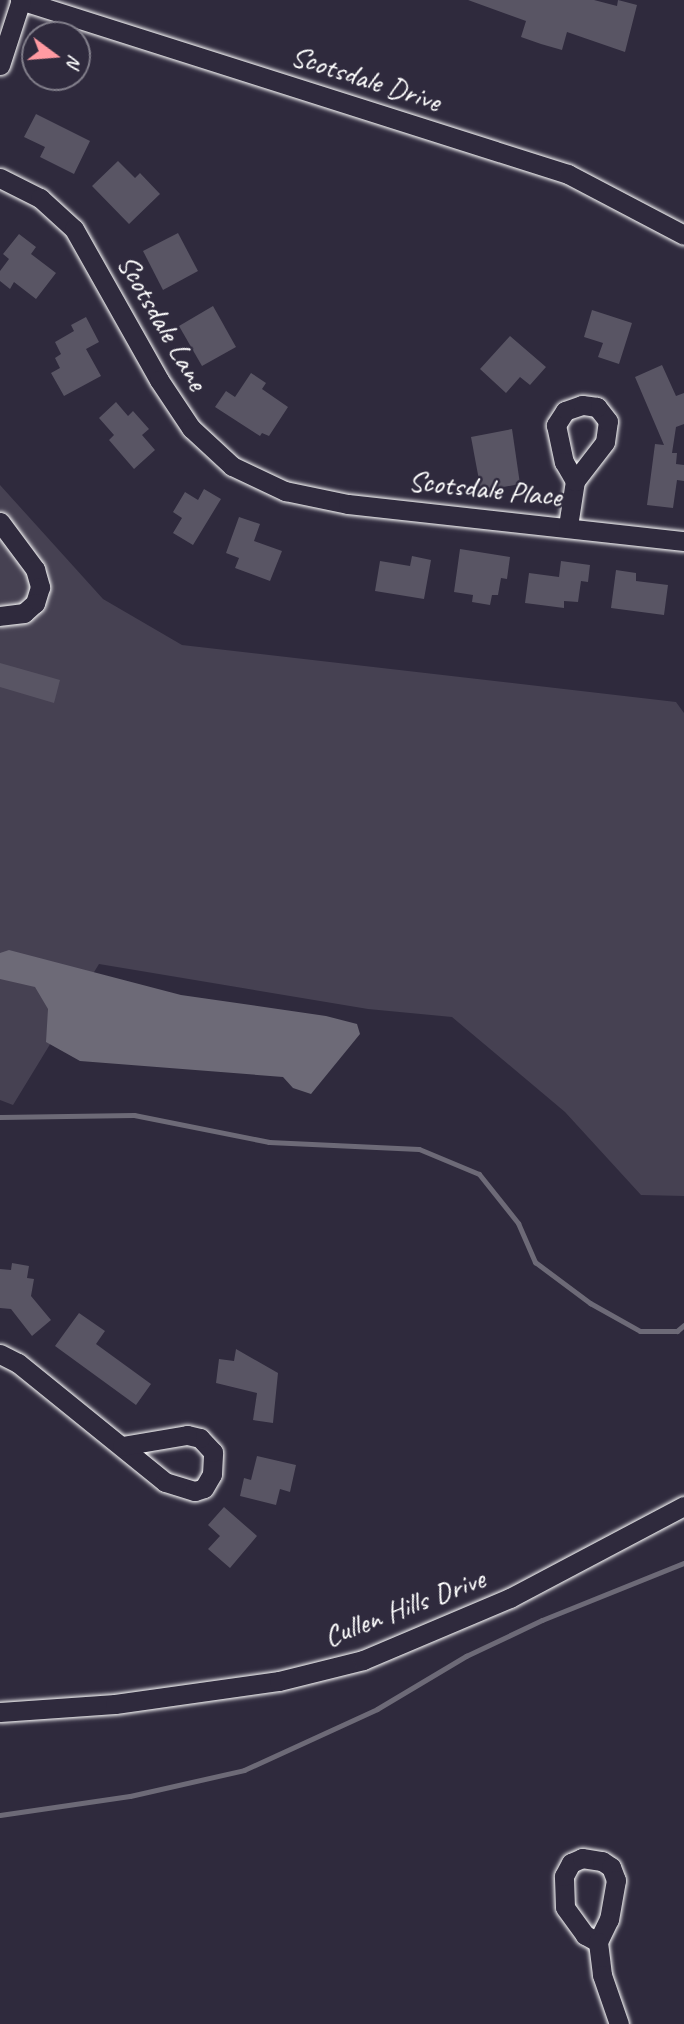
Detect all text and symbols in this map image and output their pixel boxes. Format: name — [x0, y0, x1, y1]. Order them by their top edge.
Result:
north arrow — [21, 21, 91, 91]
street label: Scotsdale Drive — [287, 37, 445, 119]
text: N — [61, 52, 87, 70]
street label: Scotsdale Lane — [110, 248, 216, 396]
street label: Scotsdale Place — [407, 462, 563, 514]
street label: Cullen Hills Drive — [318, 1560, 490, 1654]

